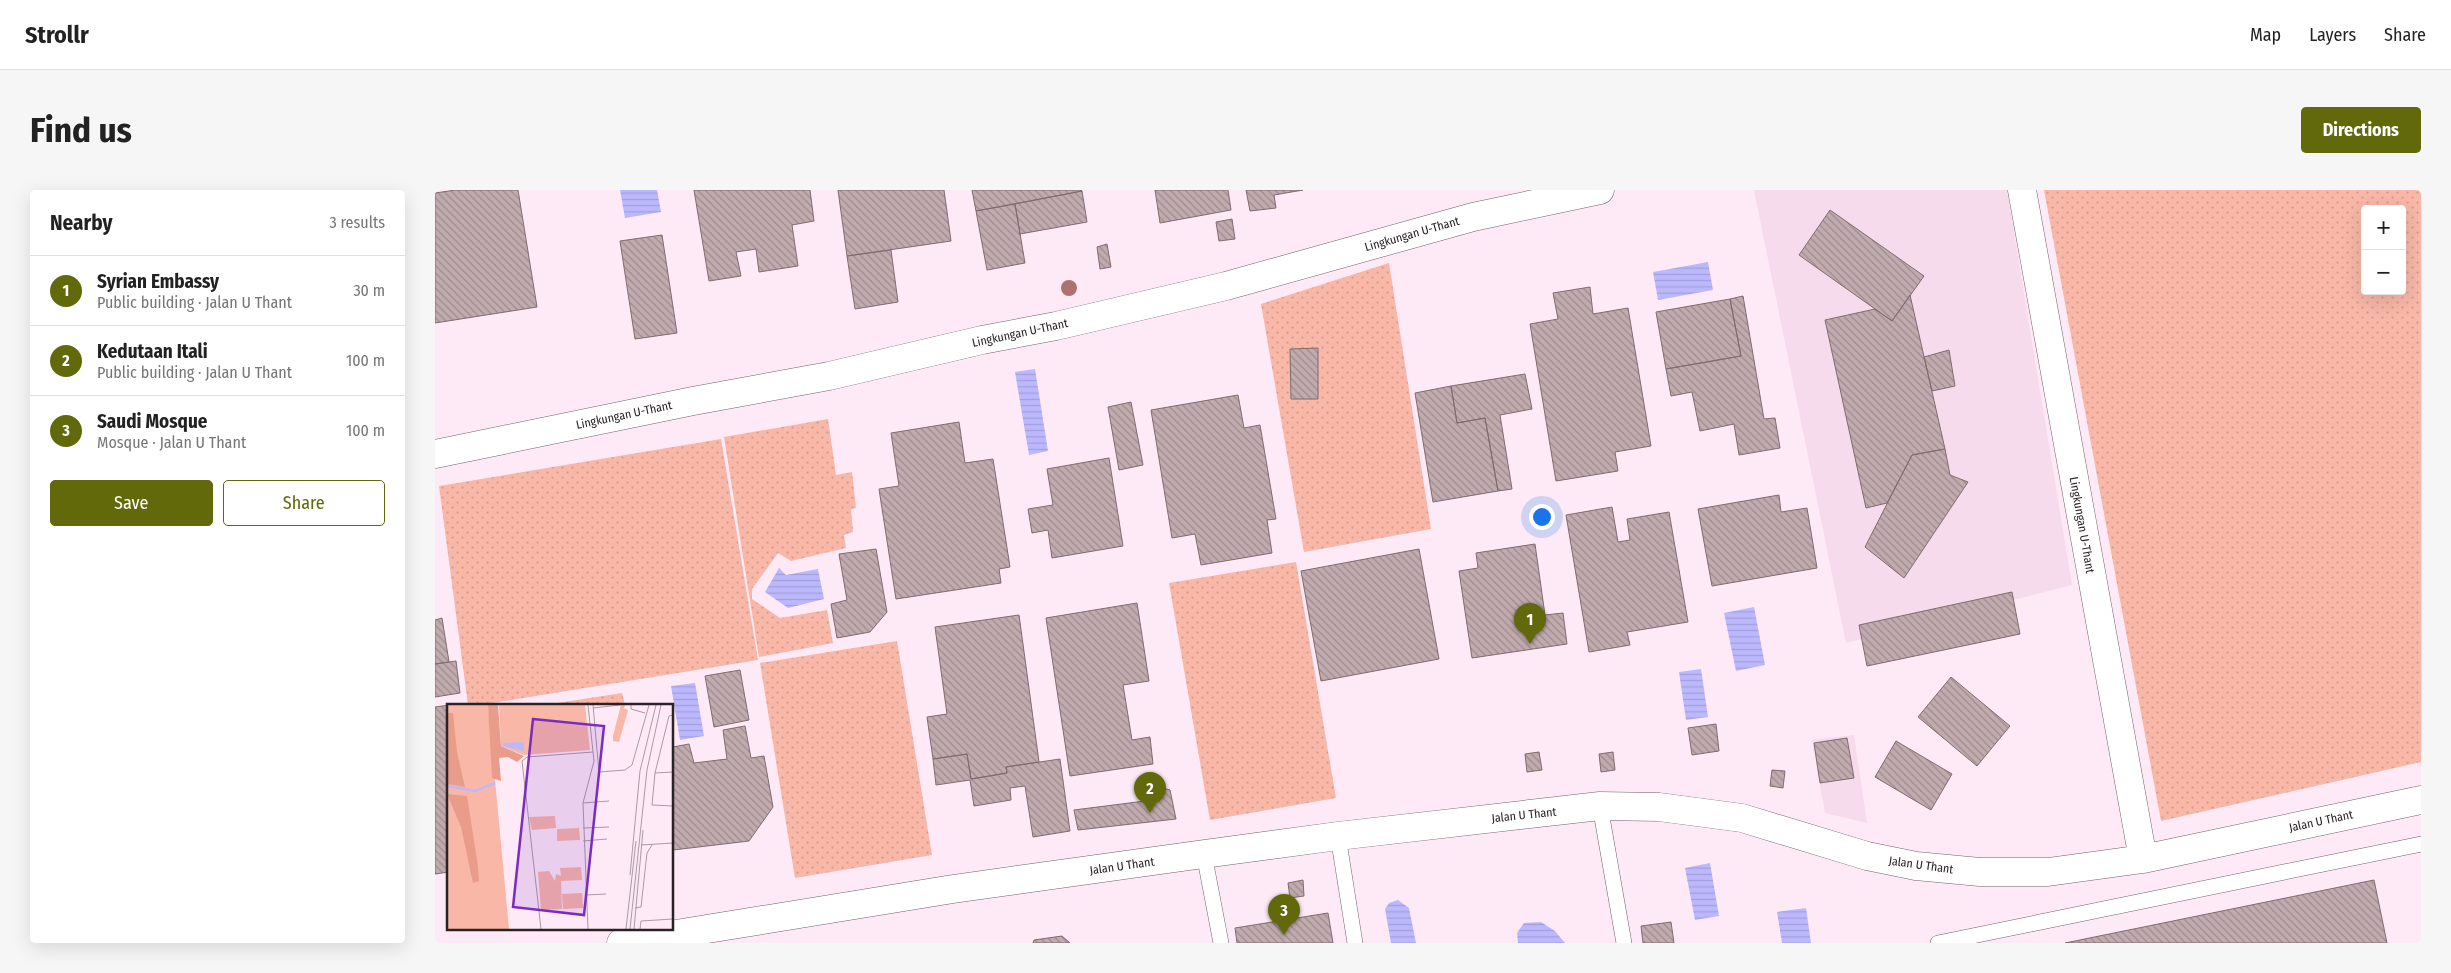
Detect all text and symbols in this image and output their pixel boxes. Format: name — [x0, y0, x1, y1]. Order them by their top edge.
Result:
text: Strollr — [25, 21, 89, 49]
text: Map — [2250, 24, 2281, 46]
text: Layers — [2309, 24, 2356, 46]
text: Share — [2384, 24, 2426, 46]
button: Directions — [2301, 107, 2421, 153]
text: Find us — [30, 109, 132, 151]
map controls — [2361, 205, 2406, 295]
button: + — [2361, 205, 2406, 250]
text: Nearby — [50, 210, 112, 236]
text: 3 results — [329, 213, 385, 232]
street label: Lingkungan U-Thant — [1363, 214, 1461, 254]
button: − — [2361, 250, 2406, 295]
text: Syrian Embassy — [97, 270, 219, 293]
text: 1 — [63, 281, 69, 300]
text: 30 m — [353, 281, 385, 300]
text: Public building · Jalan U Thant — [97, 293, 292, 312]
street label: Lingkungan U-Thant — [971, 316, 1069, 350]
text: Kedutaan Itali — [97, 340, 208, 363]
text: 2 — [62, 351, 70, 370]
text: 100 m — [346, 351, 385, 370]
text: Public building · Jalan U Thant — [97, 363, 292, 382]
street label: Lingkungan U-Thant — [575, 398, 673, 432]
text: Saudi Mosque — [97, 410, 207, 433]
text: 3 — [62, 421, 70, 440]
text: 100 m — [346, 421, 385, 440]
text: Mosque · Jalan U Thant — [97, 433, 246, 452]
street label: Lingkungan U-Thant — [2067, 476, 2097, 574]
button: Save — [50, 480, 213, 526]
button: Share — [223, 480, 385, 526]
your location — [1529, 504, 1555, 530]
pin: 1 — [1514, 603, 1546, 644]
inset map — [447, 704, 674, 930]
pin: 2 — [1134, 772, 1166, 813]
street label: Jalan U Thant — [1491, 805, 1557, 825]
street label: Jalan U Thant — [2288, 807, 2354, 835]
street label: Jalan U Thant — [1888, 854, 1954, 876]
street label: Jalan U Thant — [1089, 855, 1155, 877]
pin: 3 — [1268, 894, 1300, 935]

